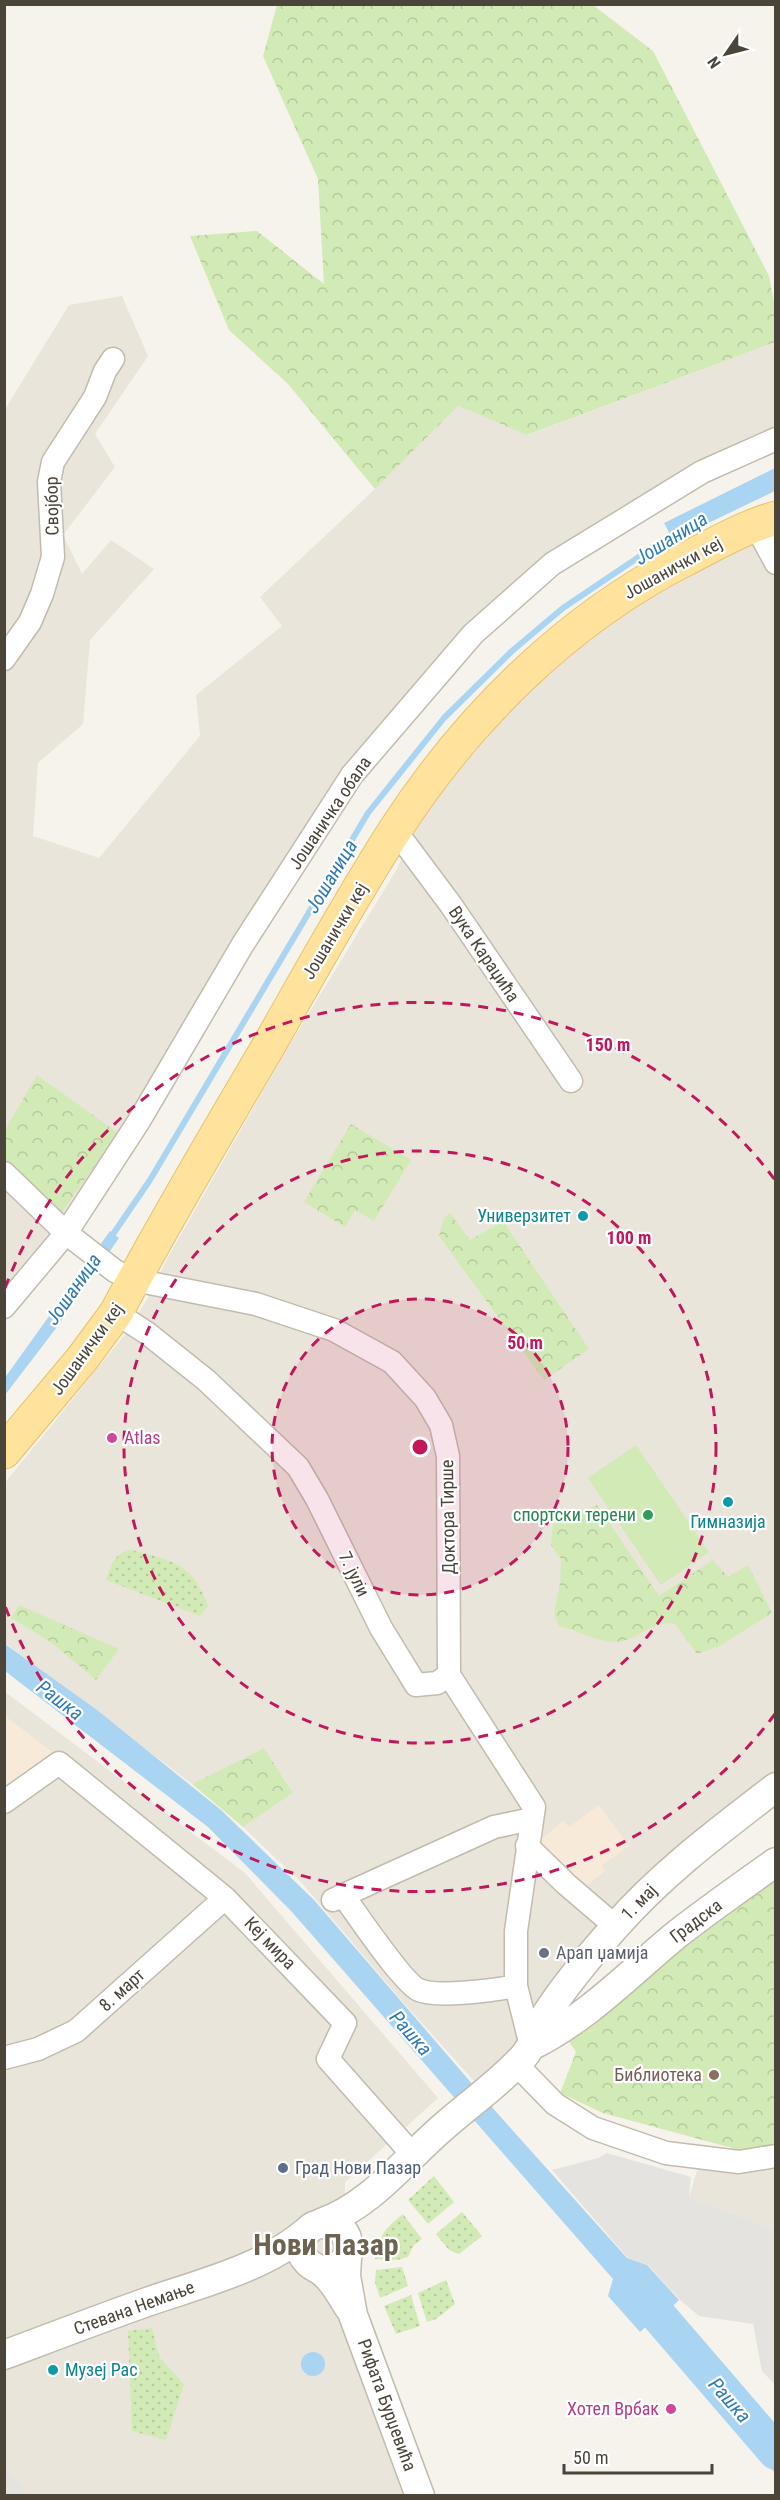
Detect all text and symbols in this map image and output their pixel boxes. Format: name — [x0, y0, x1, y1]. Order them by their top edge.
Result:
north arrow — [696, 24, 756, 84]
text: N — [704, 53, 725, 72]
street label: Својбор — [40, 476, 63, 536]
water label: Јошаница — [630, 506, 712, 570]
street label: Јошанички кеј — [620, 532, 725, 603]
street label: Јошаничка обала — [284, 752, 375, 873]
water label: Јошаница — [300, 835, 362, 917]
street label: Јошанички кеј — [298, 879, 372, 983]
street label: Вука Караџића — [445, 902, 524, 1006]
text: 150 m — [586, 1034, 630, 1055]
place label: Универзитет — [477, 1205, 571, 1226]
marker: Универзитет — [576, 1209, 590, 1223]
text: 100 m — [607, 1227, 651, 1248]
water label: Јошаница — [40, 1249, 106, 1329]
street label: Јошанички кеј — [46, 1298, 127, 1399]
text: 50 m — [507, 1332, 543, 1353]
place label: Atlas — [124, 1427, 161, 1448]
marker: Atlas — [105, 1431, 119, 1445]
centre of rings — [410, 1437, 430, 1457]
street label: Доктора Тирше — [436, 1459, 459, 1575]
marker: Гимназија — [721, 1495, 735, 1509]
place label: спортски терени — [513, 1504, 636, 1525]
marker: спортски терени — [641, 1508, 655, 1522]
place label: Гимназија — [690, 1511, 766, 1532]
street label: 7. јули — [335, 1548, 374, 1600]
water label: Рашка — [32, 1675, 88, 1725]
street label: 1. мај — [616, 1879, 661, 1924]
street label: Градска — [666, 1894, 726, 1947]
street label: Кеј мира — [240, 1912, 300, 1973]
place label: Арап џамија — [556, 1942, 648, 1963]
marker: Арап џамија — [537, 1946, 551, 1960]
street label: 8. март — [95, 1964, 149, 2015]
water label: Рашка — [385, 2005, 437, 2061]
place label: Библиотека — [614, 2064, 702, 2085]
marker: Библиотека — [707, 2068, 721, 2082]
place label: Град Нови Пазар — [295, 2157, 421, 2178]
marker: Град Нови Пазар — [276, 2161, 290, 2175]
district label: Нови Пазар — [253, 2227, 399, 2262]
street label: Стевана Немање — [71, 2276, 197, 2339]
street label: Рифата Бурџевића — [354, 2336, 421, 2474]
place label: Музеј Рас — [65, 2359, 138, 2380]
marker: Музеј Рас — [46, 2363, 60, 2377]
water label: Рашка — [704, 2372, 756, 2428]
place label: Хотел Врбак — [567, 2398, 659, 2419]
marker: Хотел Врбак — [664, 2402, 678, 2416]
scale bar — [564, 2437, 712, 2475]
text: 50 m — [573, 2447, 608, 2468]

